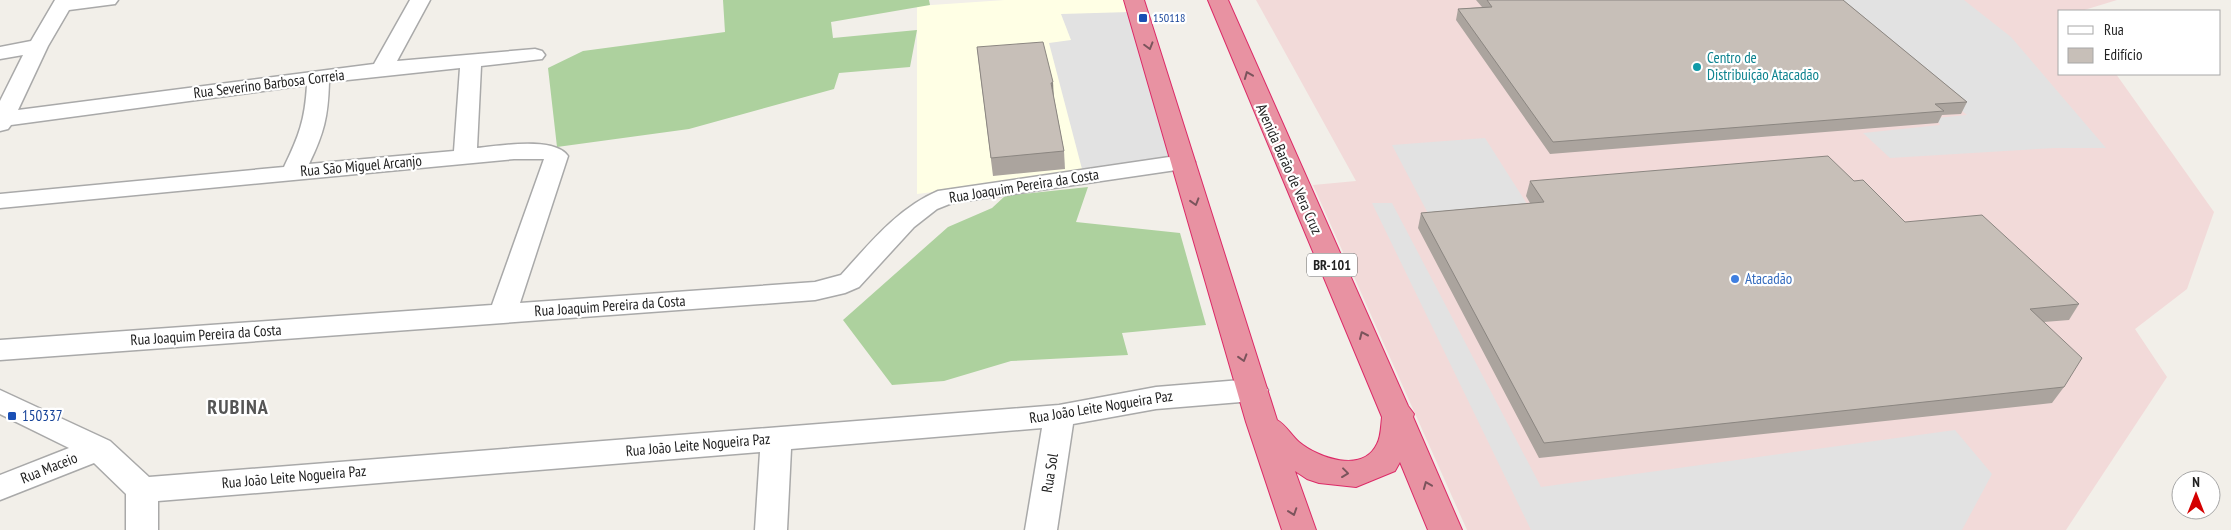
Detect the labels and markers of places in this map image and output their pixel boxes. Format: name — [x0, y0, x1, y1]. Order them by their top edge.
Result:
place label: 150118 — [1153, 10, 1185, 25]
marker: 150118 — [1137, 12, 1149, 24]
place label: Centro de Distribuição Atacadão — [1707, 48, 1819, 84]
marker: Centro de Distribuição Atacadão — [1691, 61, 1703, 73]
place label: Atacadão — [1745, 269, 1792, 288]
marker: Atacadão — [1729, 273, 1741, 285]
place label: 150337 — [22, 406, 63, 425]
marker: 150337 — [6, 410, 18, 422]

